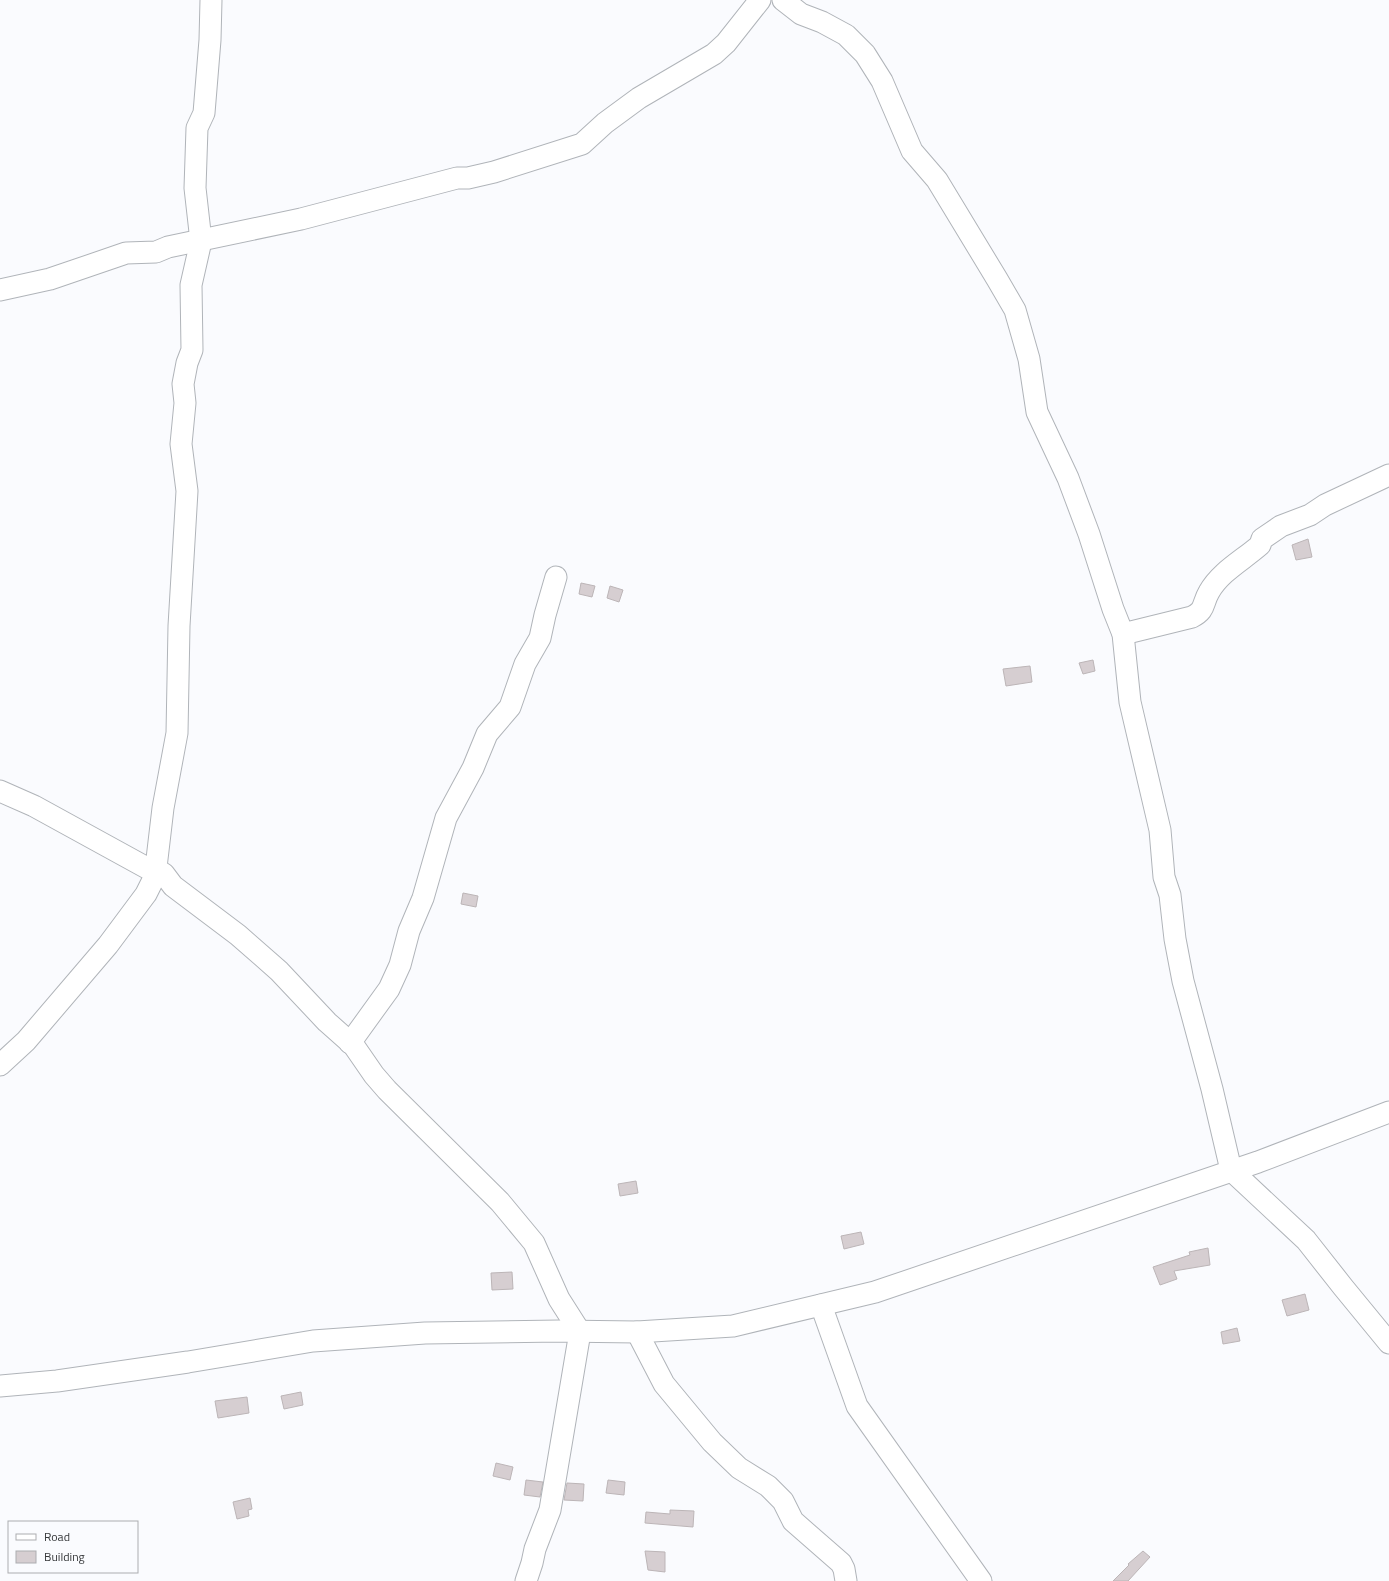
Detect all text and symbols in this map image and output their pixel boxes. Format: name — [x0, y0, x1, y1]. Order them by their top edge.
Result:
legend — [8, 1521, 138, 1573]
text: Road — [44, 1527, 70, 1546]
text: Building — [44, 1547, 85, 1566]

